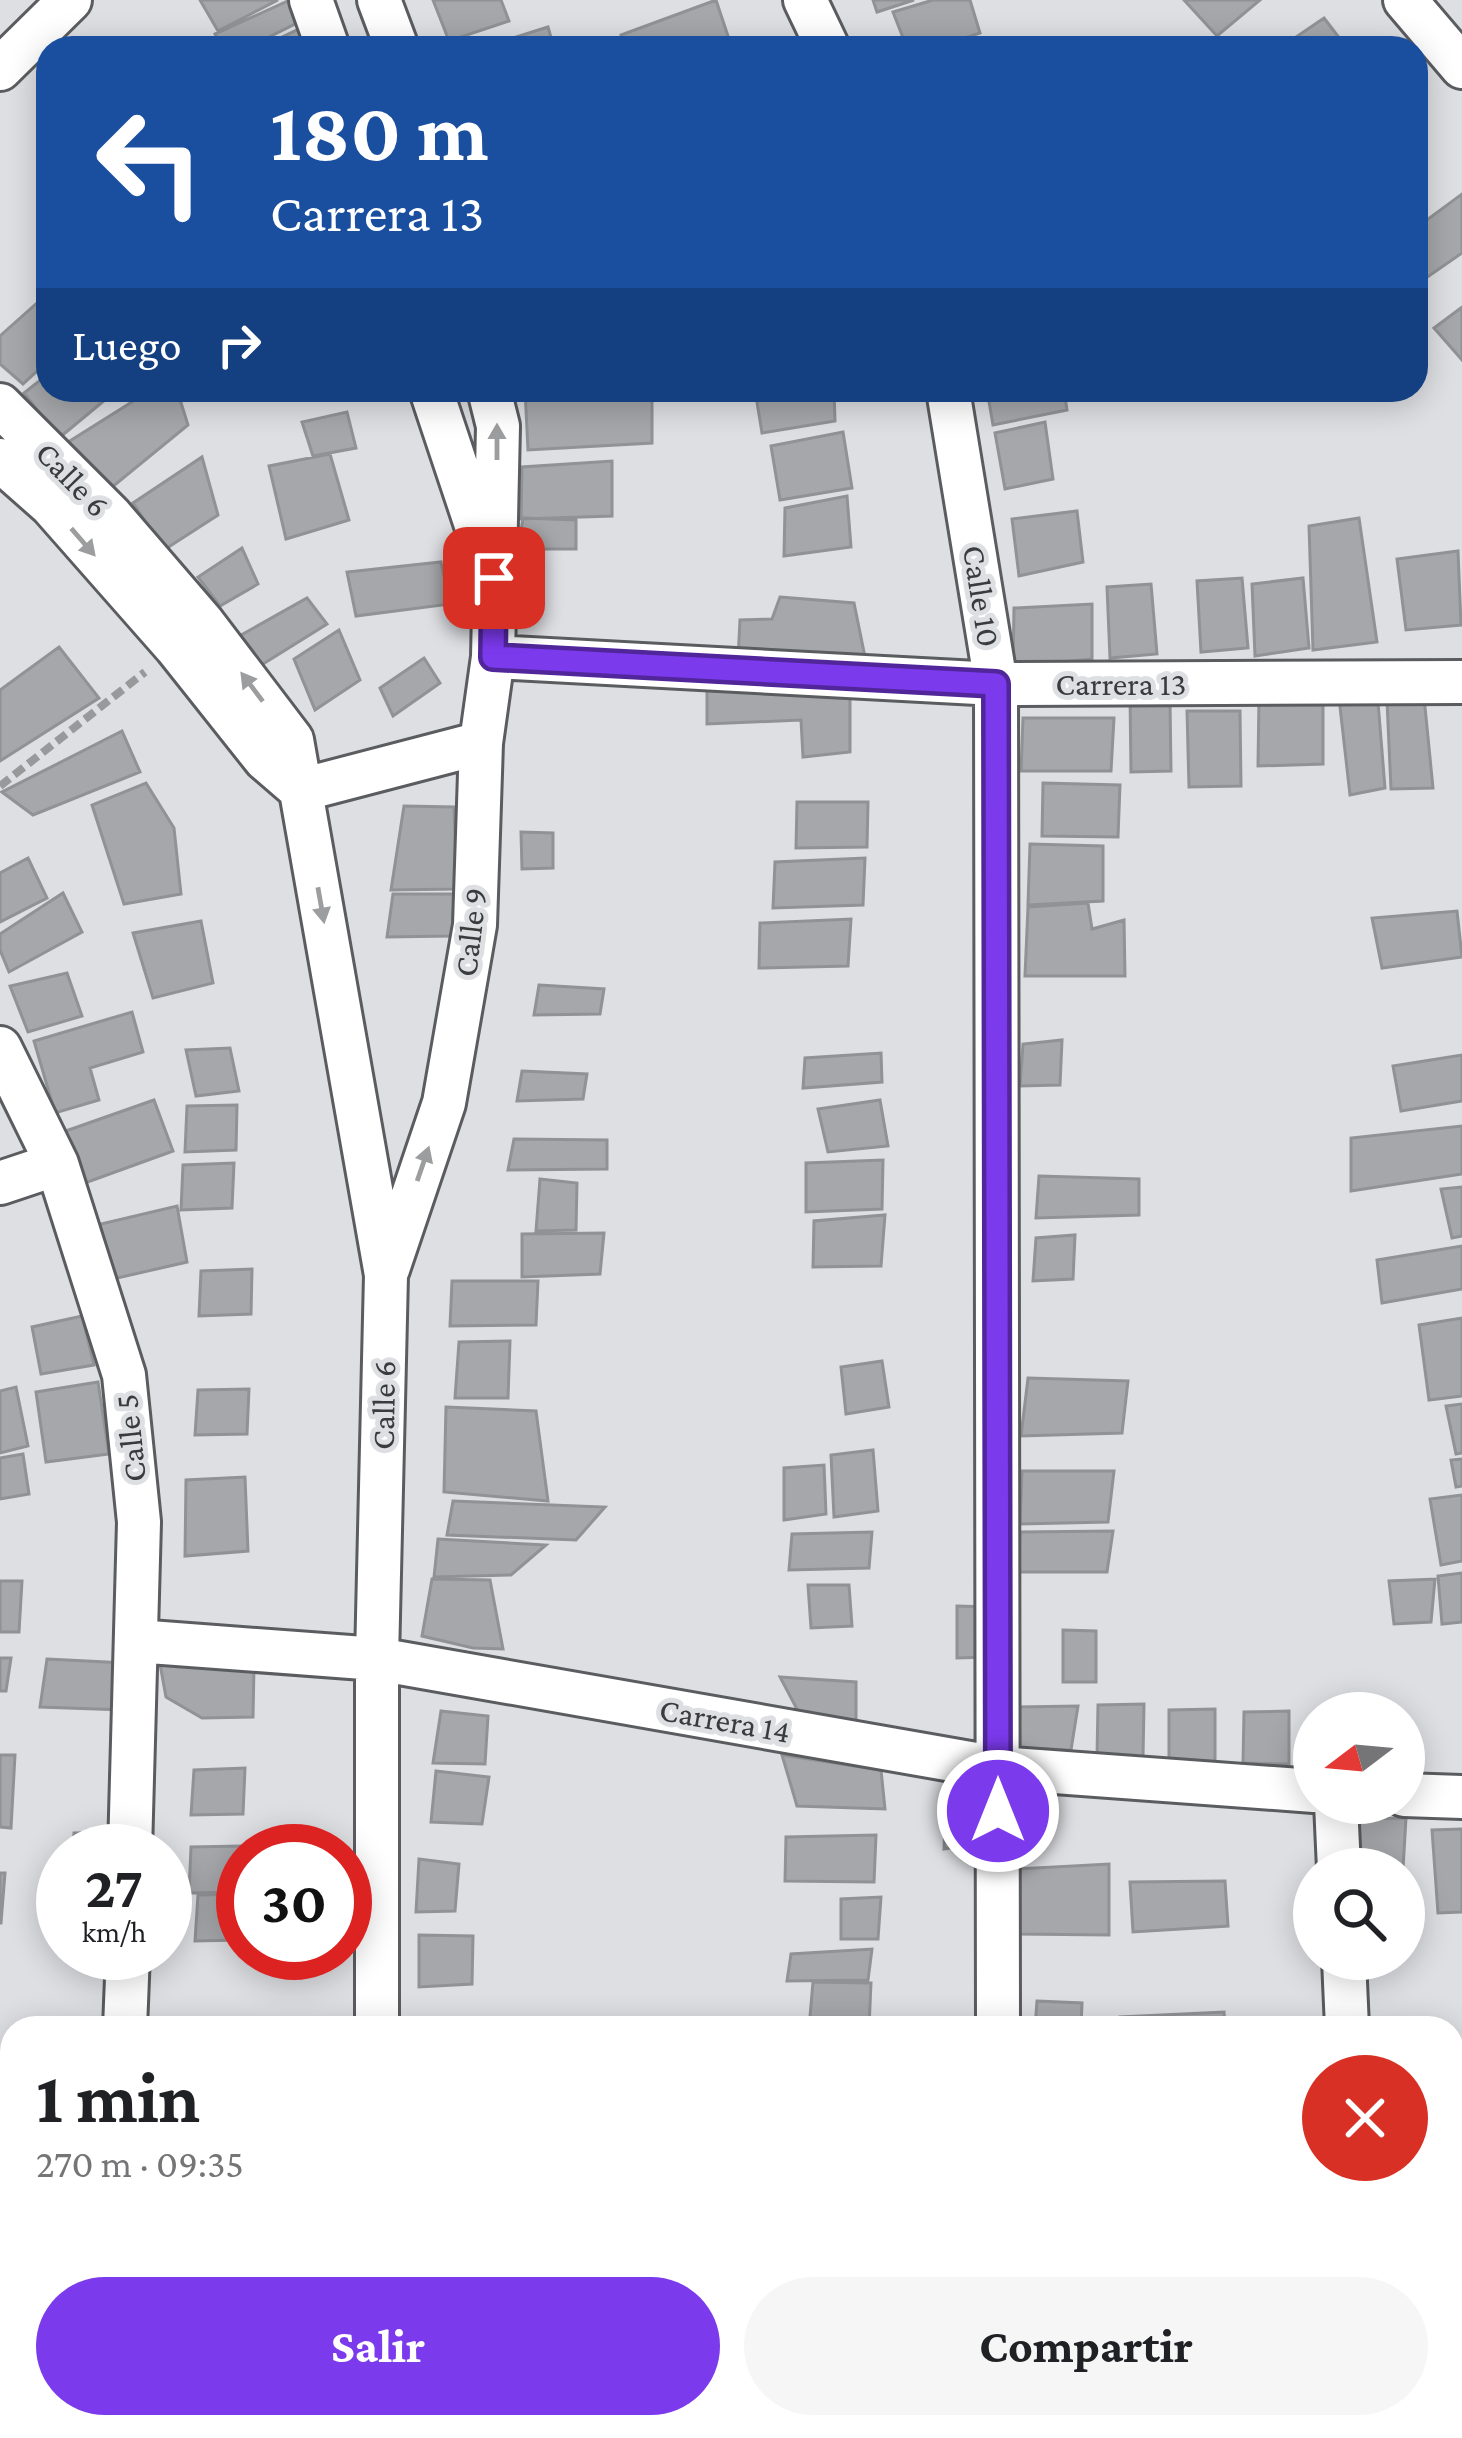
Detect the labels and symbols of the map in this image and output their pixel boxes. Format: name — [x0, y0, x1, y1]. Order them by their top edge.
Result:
one-way arrow — [487, 422, 507, 460]
street label: Calle 6 — [29, 434, 117, 524]
one-way arrow — [69, 527, 96, 557]
pin — [443, 527, 545, 629]
street label: Calle 10 — [956, 543, 1008, 649]
street label: Carrera 13 — [1055, 665, 1187, 702]
one-way arrow — [240, 672, 265, 703]
street label: Calle 9 — [446, 885, 494, 979]
one-way arrow — [313, 887, 331, 925]
one-way arrow — [415, 1146, 433, 1182]
street label: Calle 6 — [364, 1360, 402, 1450]
street label: Calle 5 — [107, 1392, 153, 1484]
street label: Carrera 14 — [657, 1690, 793, 1750]
north arrow — [1293, 1692, 1425, 1824]
position arrow — [935, 1748, 1061, 1874]
speed limit sign: 30 — [216, 1824, 372, 1980]

